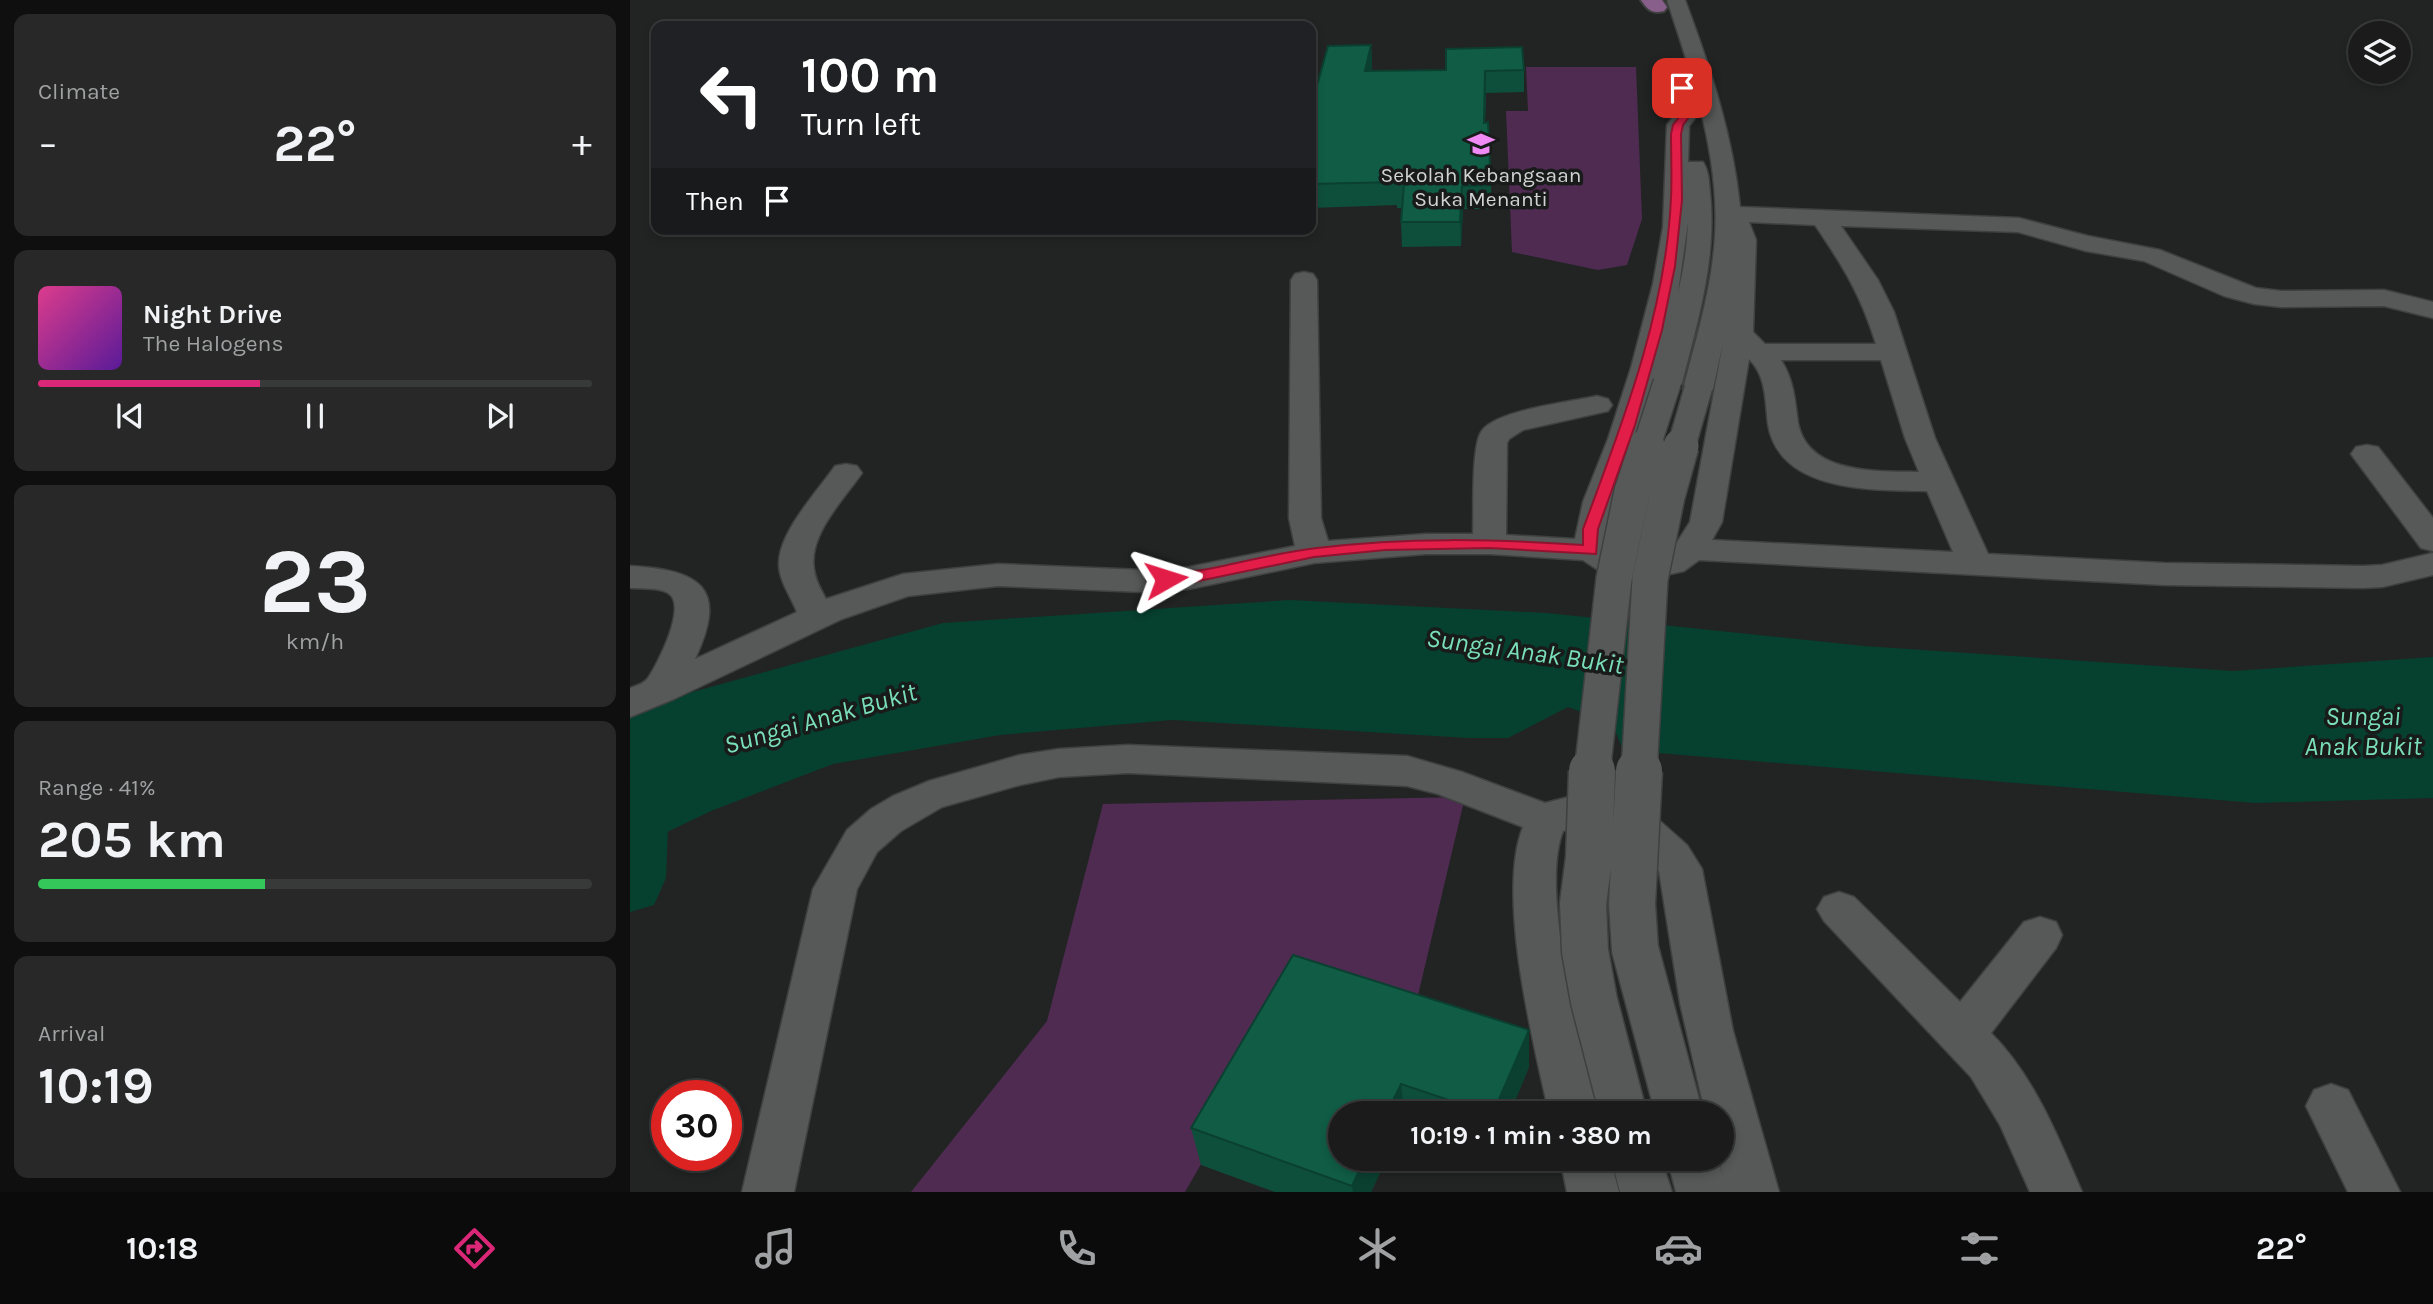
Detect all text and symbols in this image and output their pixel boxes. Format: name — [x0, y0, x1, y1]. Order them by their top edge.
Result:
map controls — [2348, 21, 2411, 84]
button: layers — [2348, 21, 2411, 84]
text: 100 m — [801, 47, 939, 104]
icon: left — [686, 49, 777, 140]
pin — [1652, 58, 1712, 118]
icon: arrive — [1663, 69, 1701, 107]
text: Climate — [38, 78, 120, 105]
text: Turn left — [801, 106, 921, 143]
text: 22° — [273, 113, 357, 174]
text: − — [38, 121, 58, 166]
text: + — [572, 121, 592, 166]
school or university icon: Sekolah Kebangsaan Suka Menanti — [1466, 129, 1496, 159]
place label: Sekolah Kebangsaan Suka Menanti — [1381, 163, 1581, 211]
icon: arrive — [758, 182, 796, 220]
text: Then — [686, 186, 744, 217]
text: Night Drive — [143, 299, 282, 330]
text: The Halogens — [143, 330, 283, 357]
icon: previous — [111, 397, 149, 435]
icon: pause — [296, 397, 334, 435]
icon: next — [481, 397, 519, 435]
text: 23 — [259, 529, 371, 635]
position arrow — [1129, 542, 1203, 616]
water label: Sungai Anak Bukit — [1425, 622, 1627, 681]
text: km/h — [286, 628, 344, 655]
water label: Sungai Anak Bukit — [720, 676, 921, 761]
water label: Sungai Anak Bukit — [2304, 701, 2423, 762]
text: Range · 41% — [38, 774, 156, 801]
text: 205 km — [38, 809, 226, 870]
text: Arrival — [38, 1020, 105, 1047]
text: 10:19 — [38, 1055, 154, 1116]
speed limit sign: 30 — [651, 1080, 742, 1171]
text: 10:19 · 1 min · 380 m — [1410, 1120, 1652, 1151]
icon: directions — [450, 1224, 499, 1273]
icon: music — [751, 1224, 800, 1273]
icon: phone — [1052, 1224, 1101, 1273]
icon: climate — [1353, 1224, 1402, 1273]
icon: car — [1654, 1224, 1703, 1273]
icon: filters — [1955, 1224, 2004, 1273]
text: 10:18 — [126, 1230, 198, 1267]
text: 22° — [2256, 1230, 2307, 1267]

